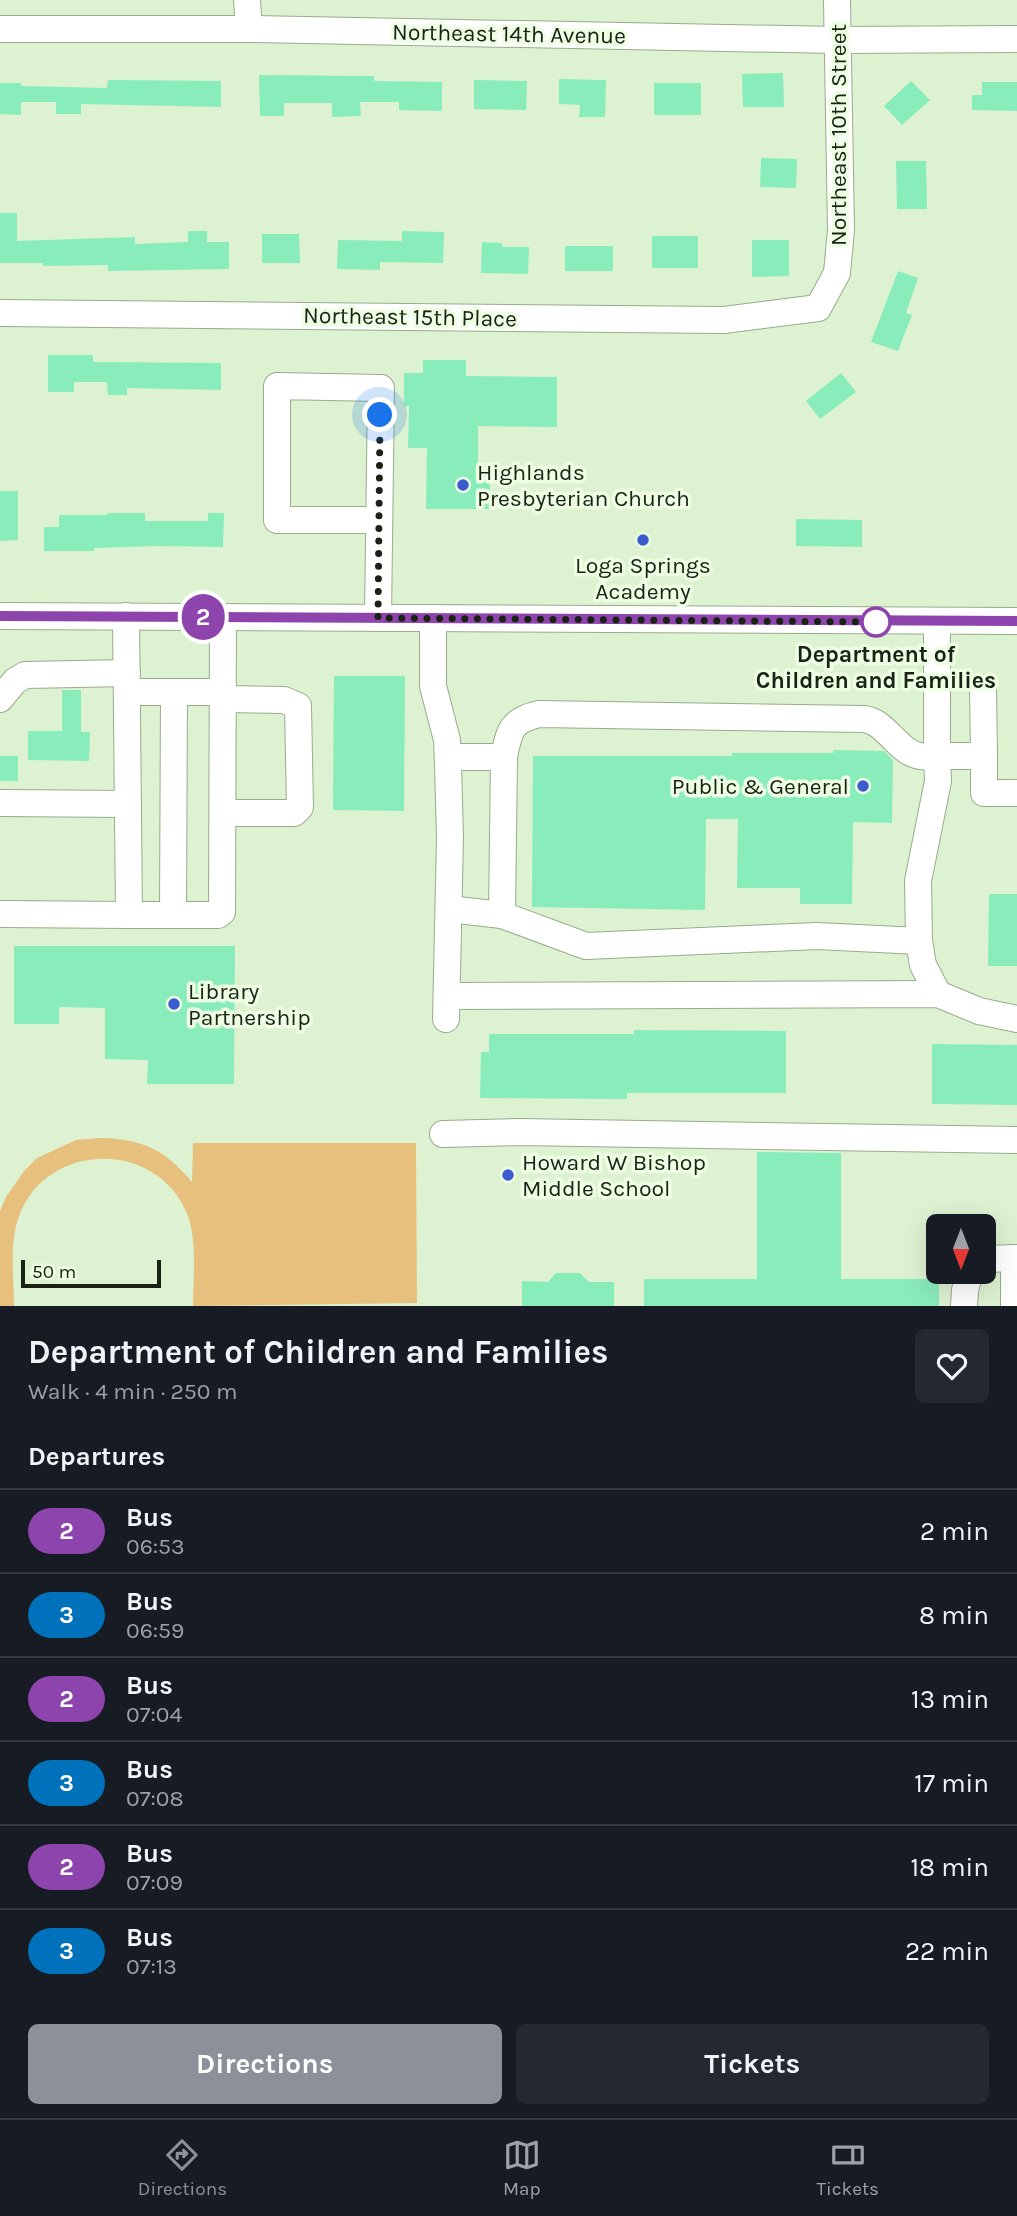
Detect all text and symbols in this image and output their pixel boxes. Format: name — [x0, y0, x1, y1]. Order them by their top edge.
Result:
street label: Northeast 14th Avenue — [392, 18, 626, 50]
street label: Northeast 10th Street — [825, 24, 852, 246]
street label: Northeast 15th Place — [303, 302, 517, 332]
your location — [362, 397, 397, 432]
place label: Highlands Presbyterian Church — [477, 459, 690, 512]
marker: Highlands Presbyterian Church — [455, 477, 471, 493]
marker: Loga Springs Academy — [635, 532, 651, 548]
place label: Loga Springs Academy — [575, 552, 711, 605]
line badge: 2 — [180, 594, 226, 640]
text: 2 — [196, 603, 210, 631]
marker: Department of Children and Families — [861, 607, 891, 637]
place label: Department of Children and Families — [756, 641, 996, 694]
place label: Public & General — [672, 773, 849, 800]
marker: Public & General — [855, 778, 871, 794]
place label: Library Partnership — [188, 978, 311, 1031]
marker: Library Partnership — [166, 996, 182, 1012]
place label: Howard W Bishop Middle School — [522, 1149, 706, 1202]
marker: Howard W Bishop Middle School — [500, 1167, 516, 1183]
north arrow — [926, 1214, 996, 1284]
map controls — [926, 1214, 996, 1284]
scale bar — [21, 1257, 161, 1289]
text: 50 m — [32, 1261, 76, 1283]
button: heart — [915, 1329, 989, 1403]
text: Department of Children and Families — [28, 1333, 608, 1371]
text: Walk · 4 min · 250 m — [28, 1378, 237, 1405]
text: Departures — [28, 1441, 165, 1472]
text: Bus — [126, 1502, 173, 1533]
text: 2 min — [920, 1516, 989, 1547]
text: 2 — [59, 1517, 74, 1545]
text: 06:53 — [126, 1533, 185, 1560]
text: Bus — [126, 1586, 173, 1617]
text: 8 min — [919, 1600, 989, 1631]
text: 3 — [59, 1601, 74, 1629]
text: 06:59 — [126, 1617, 184, 1644]
text: Bus — [126, 1670, 173, 1701]
text: 13 min — [911, 1684, 989, 1715]
text: 2 — [59, 1685, 74, 1713]
text: 07:04 — [126, 1701, 182, 1728]
text: Bus — [126, 1754, 173, 1785]
text: 17 min — [914, 1768, 989, 1799]
text: 3 — [59, 1769, 74, 1797]
text: 07:08 — [126, 1785, 184, 1812]
text: Bus — [126, 1838, 173, 1869]
text: 18 min — [910, 1852, 989, 1883]
text: 2 — [59, 1853, 74, 1881]
text: 07:09 — [126, 1869, 183, 1896]
text: Bus — [126, 1922, 173, 1953]
text: 22 min — [905, 1936, 989, 1967]
text: 3 — [59, 1937, 74, 1965]
text: 07:13 — [126, 1953, 177, 1980]
button: Directions — [28, 2024, 502, 2104]
button: Tickets — [516, 2024, 989, 2104]
tab: Directions — [138, 2136, 227, 2200]
tab: Map — [503, 2136, 541, 2200]
tab: Tickets — [817, 2136, 879, 2200]

